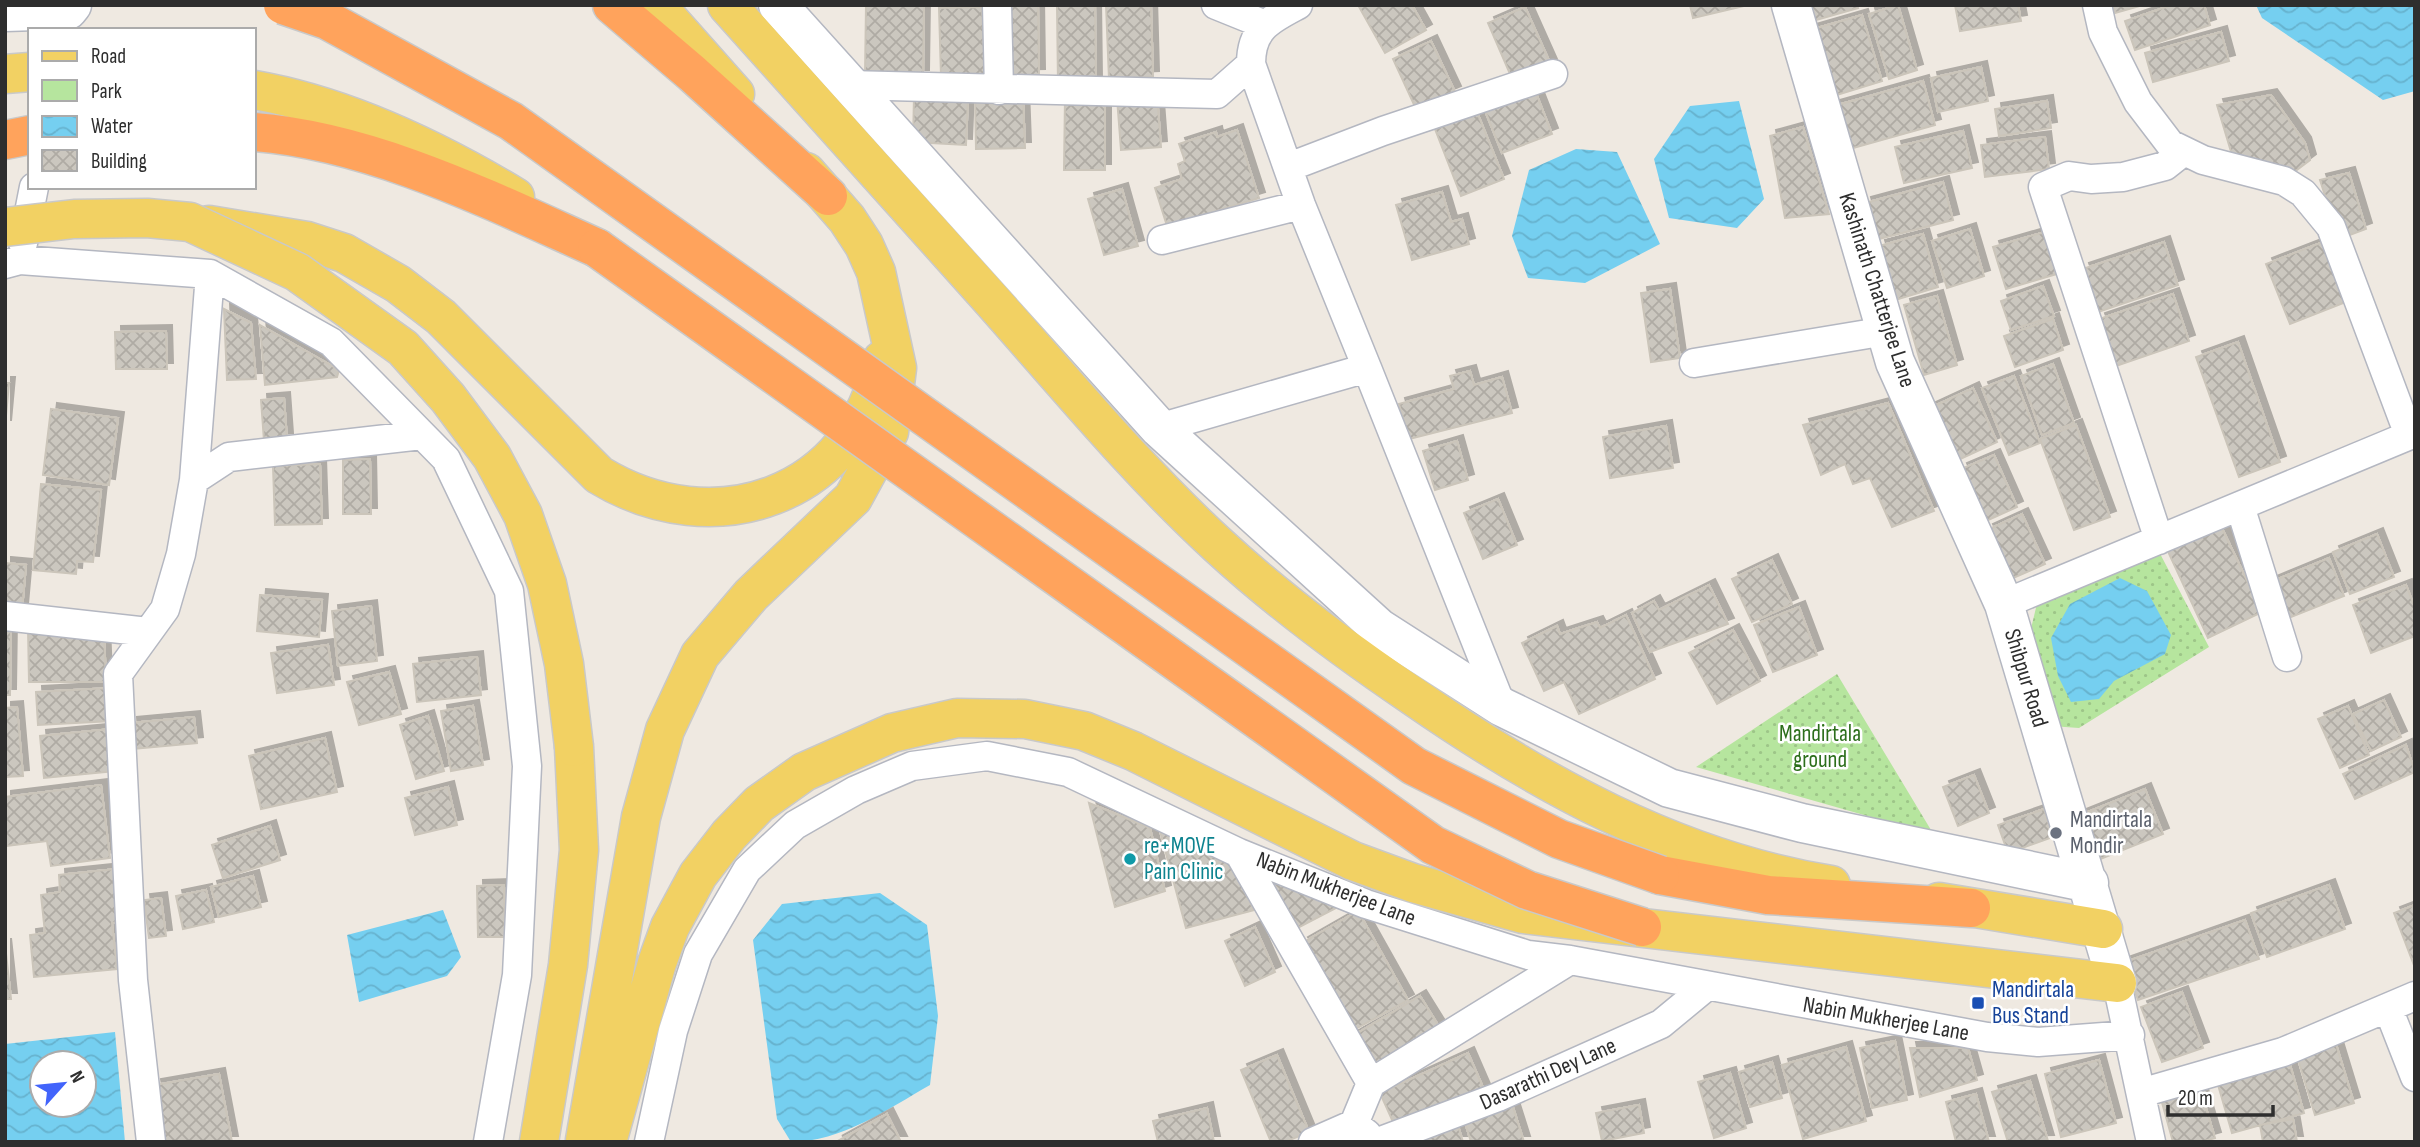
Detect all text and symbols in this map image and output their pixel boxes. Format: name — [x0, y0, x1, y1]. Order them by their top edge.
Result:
legend — [28, 28, 256, 189]
text: Road — [91, 44, 126, 69]
text: Park — [91, 79, 122, 104]
text: Water — [91, 114, 133, 139]
text: Building — [91, 149, 147, 174]
street label: Kashinath Chatterjee Lane — [1832, 189, 1922, 391]
street label: Shibpur Road — [1998, 626, 2054, 730]
park label: Mandirtala ground — [1779, 720, 1861, 774]
place label: Mandirtala Mondir — [2070, 806, 2152, 860]
marker: Mandirtala Mondir — [2048, 825, 2064, 841]
place label: re+MOVE Pain Clinic — [1144, 832, 1224, 886]
street label: Nabin Mukherjee Lane — [1252, 846, 1420, 932]
marker: re+MOVE Pain Clinic — [1122, 851, 1138, 867]
place label: Mandirtala Bus Stand — [1992, 976, 2074, 1030]
street label: Nabin Mukherjee Lane — [1801, 991, 1971, 1047]
marker: Mandirtala Bus Stand — [1970, 995, 1986, 1011]
street label: Dasarathi Dey Lane — [1475, 1031, 1621, 1117]
north arrow — [28, 1049, 98, 1119]
text: N — [64, 1067, 89, 1087]
scale bar — [2168, 1074, 2273, 1118]
text: 20 m — [2178, 1086, 2213, 1111]

